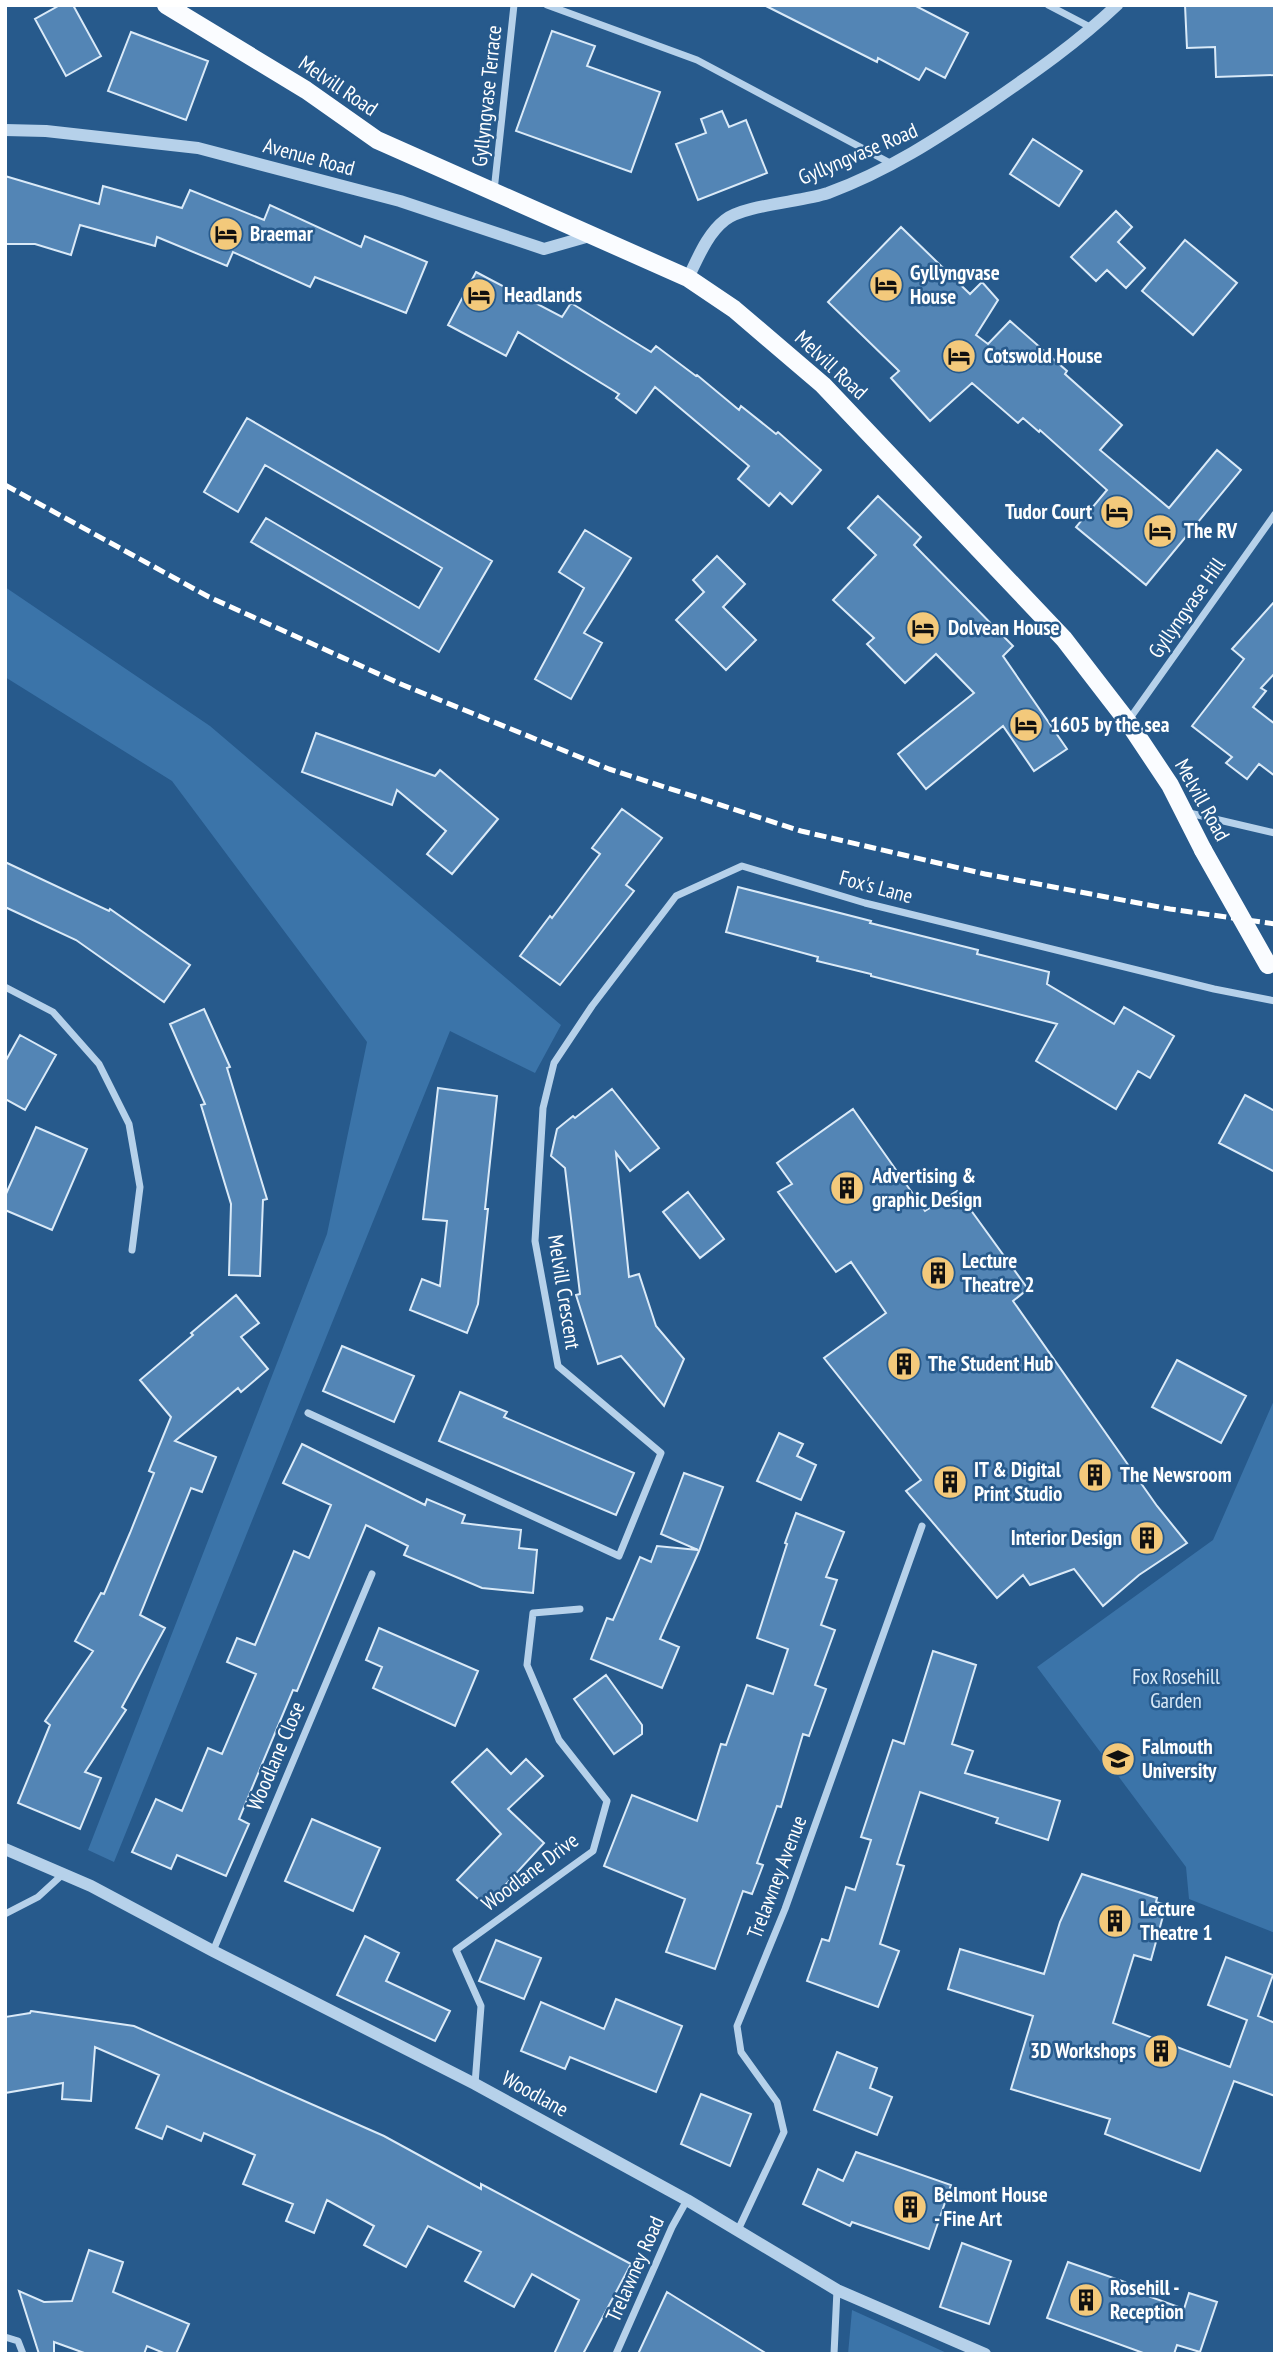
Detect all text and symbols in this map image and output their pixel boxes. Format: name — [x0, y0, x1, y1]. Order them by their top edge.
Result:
street label: Gyllyngvase Terrace — [466, 24, 507, 168]
street label: Melvill Road — [294, 49, 383, 122]
street label: Gyllyngvase Road — [794, 116, 921, 191]
street label: Avenue Road — [261, 131, 358, 182]
hotel icon: Braemar — [207, 215, 245, 253]
place label: Braemar — [250, 220, 314, 247]
place label: Gyllyngvase House — [910, 259, 1000, 310]
hotel icon: Gyllyngvase House — [867, 266, 905, 304]
hotel icon: Headlands — [460, 276, 498, 314]
place label: Headlands — [504, 281, 582, 308]
street label: Melvill Road — [789, 324, 873, 405]
hotel icon: Cotswold House — [940, 337, 978, 375]
place label: Cotswold House — [984, 342, 1103, 369]
hotel icon: Tudor Court — [1098, 493, 1136, 531]
place label: Tudor Court — [1005, 498, 1092, 525]
hotel icon: The RV — [1141, 512, 1179, 550]
place label: The RV — [1184, 517, 1237, 544]
street label: Gyllyngvase Hill — [1142, 552, 1231, 663]
hotel icon: Dolvean House — [904, 609, 942, 647]
place label: Dolvean House — [948, 614, 1060, 641]
hotel icon: 1605 by the sea — [1007, 706, 1045, 744]
place label: 1605 by the sea — [1050, 711, 1170, 738]
street label: Melvill Road — [1169, 754, 1236, 846]
street label: Fox's Lane — [836, 864, 916, 909]
place label: Advertising & graphic Design — [871, 1162, 982, 1213]
building icon: Advertising & graphic Design — [828, 1169, 866, 1207]
street label: Melvill Crescent — [542, 1233, 587, 1351]
place label: Lecture Theatre 2 — [962, 1247, 1035, 1298]
building icon: Lecture Theatre 2 — [919, 1254, 957, 1292]
building icon: The Student Hub — [885, 1345, 923, 1383]
place label: The Student Hub — [928, 1350, 1053, 1377]
place label: IT & Digital Print Studio — [974, 1456, 1062, 1507]
building icon: The Newsroom — [1076, 1456, 1114, 1494]
place label: The Newsroom — [1120, 1461, 1232, 1488]
building icon: IT & Digital Print Studio — [931, 1463, 969, 1501]
building icon: Interior Design — [1128, 1519, 1166, 1557]
place label: Interior Design — [1011, 1524, 1122, 1551]
park label: Fox Rosehill Garden — [1132, 1663, 1220, 1714]
street label: Woodlane Close — [241, 1697, 311, 1814]
place label: Falmouth University — [1142, 1733, 1217, 1784]
school or university icon: Falmouth University — [1099, 1740, 1137, 1778]
street label: Trelawney Avenue — [741, 1812, 812, 1942]
street label: Woodlane Drive — [476, 1826, 584, 1917]
place label: Lecture Theatre 1 — [1140, 1895, 1213, 1946]
building icon: Lecture Theatre 1 — [1096, 1902, 1134, 1940]
building icon: 3D Workshops — [1142, 2032, 1180, 2070]
place label: 3D Workshops — [1030, 2037, 1136, 2064]
street label: Woodlane — [497, 2064, 573, 2123]
place label: Belmont House - Fine Art — [934, 2181, 1048, 2232]
building icon: Belmont House - Fine Art — [891, 2188, 929, 2226]
street label: Trelawney Road — [599, 2212, 670, 2326]
place label: Rosehill - Reception — [1110, 2274, 1184, 2325]
building icon: Rosehill - Reception — [1067, 2281, 1105, 2319]

